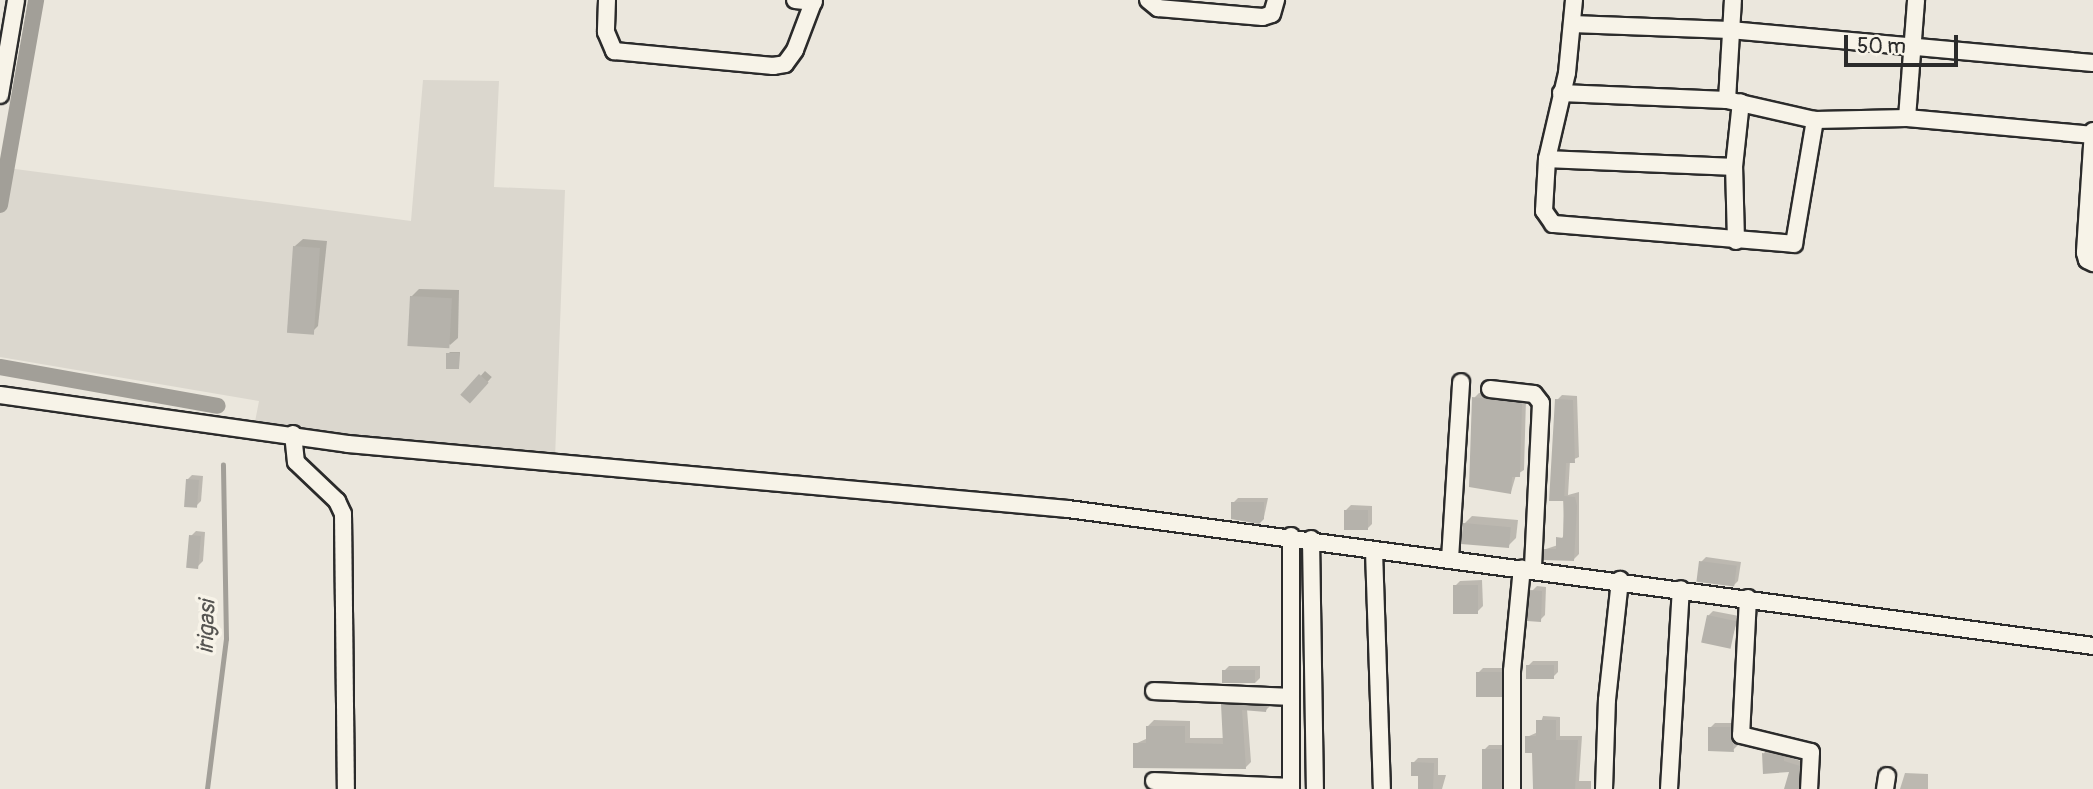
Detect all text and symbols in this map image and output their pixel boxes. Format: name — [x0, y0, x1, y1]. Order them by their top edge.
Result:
scale bar — [1848, 21, 1962, 65]
text: 50 m — [1857, 33, 1906, 60]
water label: irigasi — [192, 600, 222, 654]

